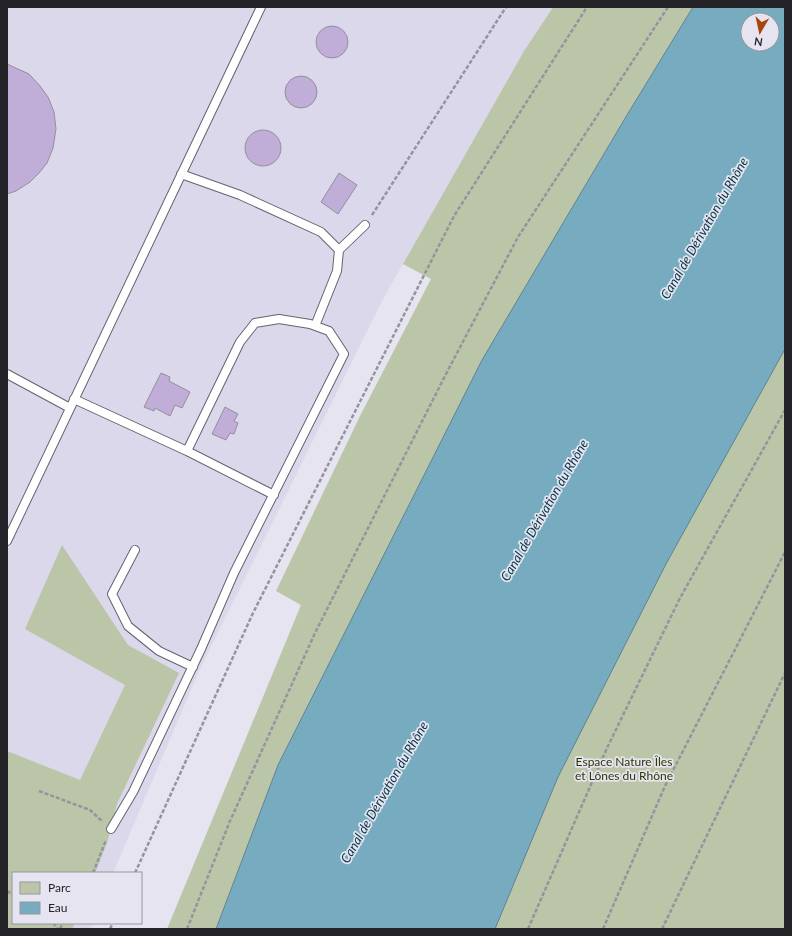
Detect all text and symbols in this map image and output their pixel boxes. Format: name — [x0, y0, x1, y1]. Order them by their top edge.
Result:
north arrow — [740, 12, 780, 52]
text: N — [753, 35, 764, 49]
water label: Canal de Dérivation du Rhône — [657, 154, 751, 302]
water label: Canal de Dérivation du Rhône — [497, 436, 591, 584]
water label: Canal de Dérivation du Rhône — [337, 718, 431, 866]
park label: Espace Nature Îles et Lônes du Rhône — [575, 754, 673, 783]
legend — [12, 872, 142, 924]
text: Parc — [48, 880, 71, 895]
text: Eau — [48, 900, 68, 915]

